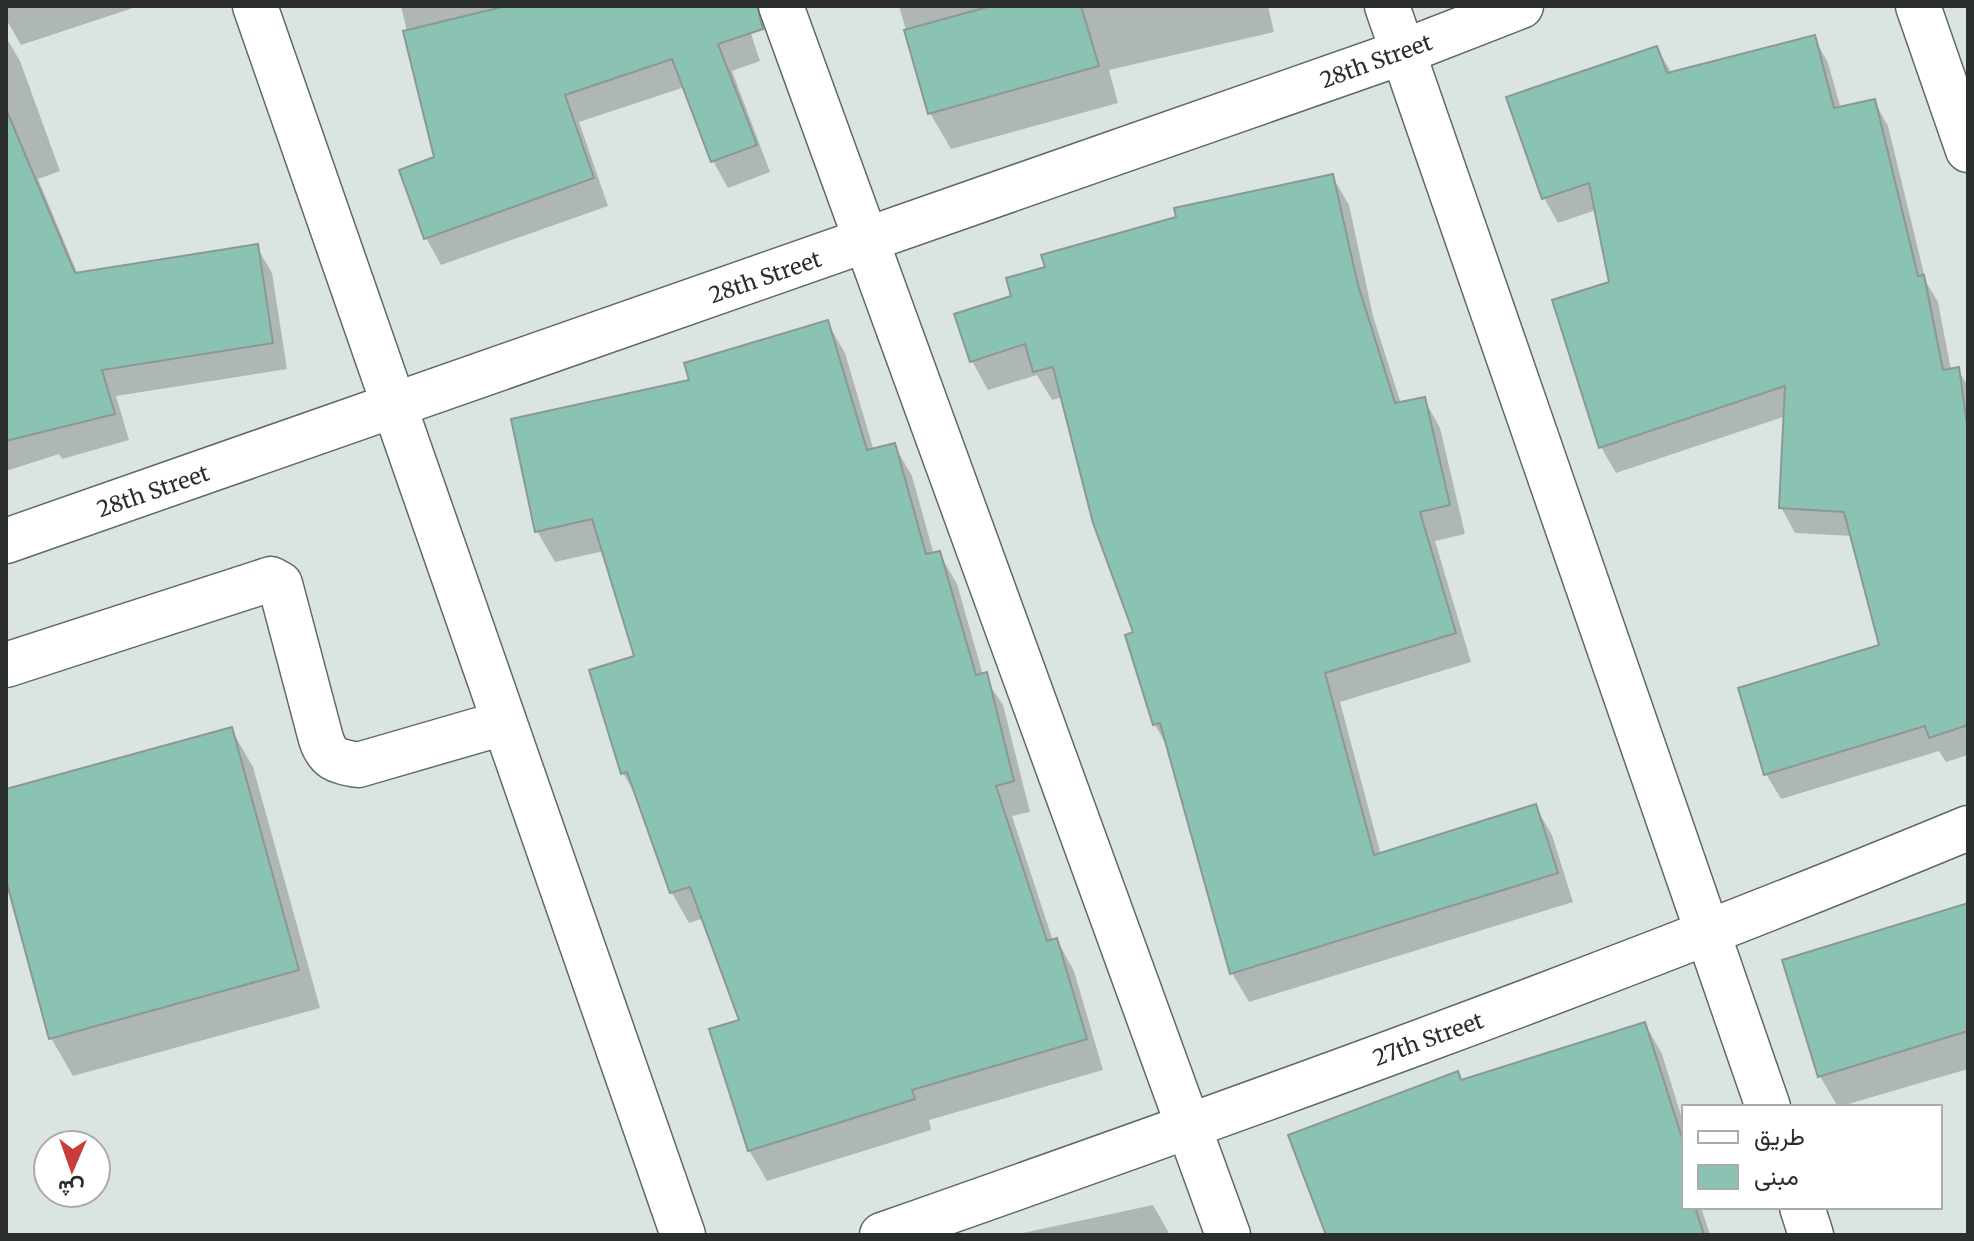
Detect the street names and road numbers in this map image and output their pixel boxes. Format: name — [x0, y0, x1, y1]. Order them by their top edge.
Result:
street label: 28th Street — [1316, 28, 1436, 94]
street label: 28th Street — [705, 245, 825, 309]
street label: 28th Street — [93, 459, 213, 523]
street label: 27th Street — [1369, 1006, 1488, 1072]

